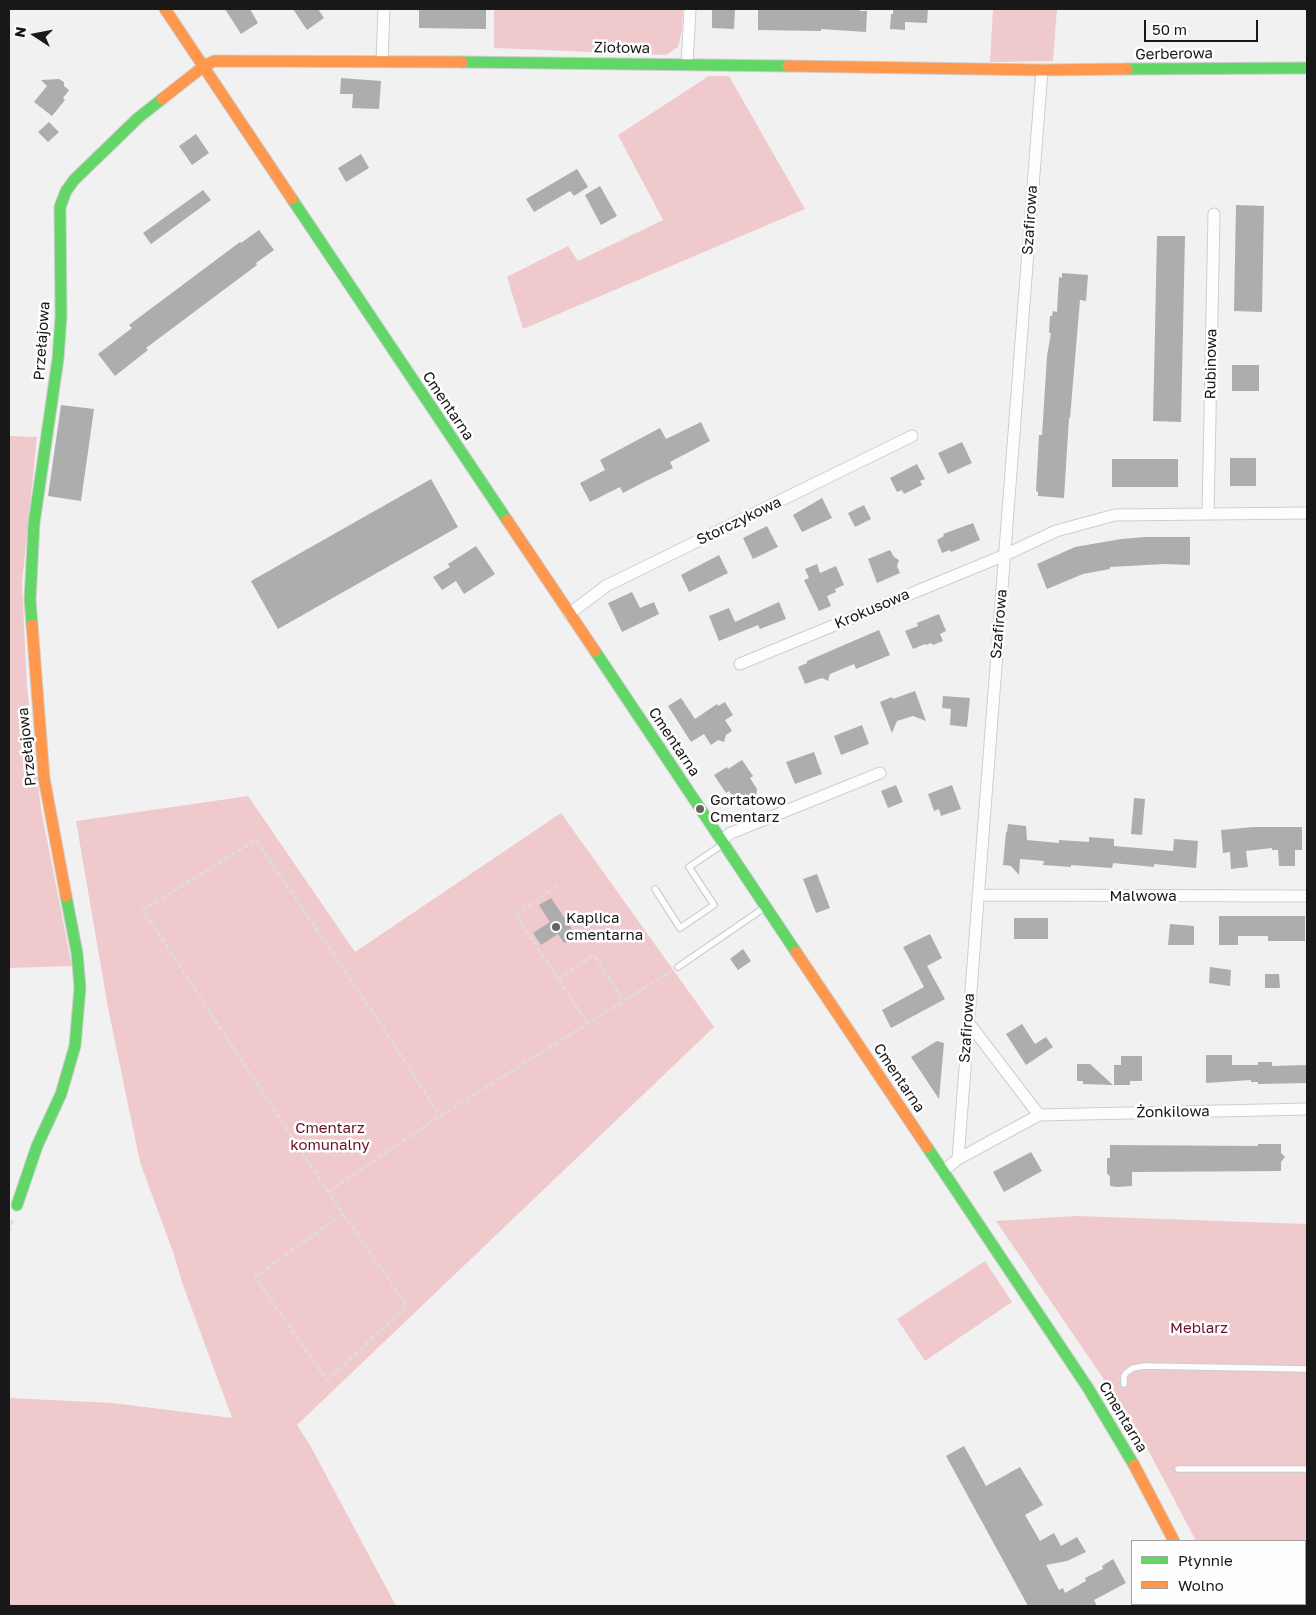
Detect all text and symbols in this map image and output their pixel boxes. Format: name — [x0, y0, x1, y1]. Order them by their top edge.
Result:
north arrow — [10, 10, 60, 60]
scale bar — [1146, 10, 1260, 42]
text: 50 m — [1152, 20, 1187, 38]
text: N — [10, 25, 29, 39]
street label: Ziołowa — [594, 39, 650, 57]
street label: Gerberowa — [1135, 44, 1213, 64]
street label: Szafirowa — [1019, 184, 1041, 256]
street label: Przełajowa — [30, 301, 54, 381]
street label: Rubinowa — [1201, 329, 1221, 399]
street label: Cmentarna — [418, 368, 478, 444]
street label: Storczykowa — [694, 493, 784, 549]
street label: Krokusowa — [832, 585, 912, 633]
street label: Szafirowa — [987, 588, 1011, 660]
street label: Cmentarna — [644, 704, 704, 780]
street label: Przełajowa — [14, 707, 40, 787]
place label: Gortatowo Cmentarz — [710, 791, 786, 826]
marker: Gortatowo Cmentarz — [694, 803, 706, 815]
street label: Malwowa — [1109, 887, 1177, 905]
place label: Kaplica cmentarna — [566, 909, 643, 944]
marker: Kaplica cmentarna — [550, 921, 562, 933]
street label: Szafirowa — [956, 992, 978, 1064]
street label: Cmentarna — [869, 1040, 929, 1116]
street label: Żonkilowa — [1136, 1102, 1210, 1122]
park label: Cmentarz komunalny — [290, 1119, 370, 1154]
park label: Meblarz — [1170, 1319, 1228, 1337]
street label: Cmentarna — [1095, 1378, 1151, 1456]
legend — [1131, 1540, 1306, 1605]
text: Płynnie — [1178, 1551, 1233, 1569]
text: Wolno — [1178, 1576, 1224, 1594]

